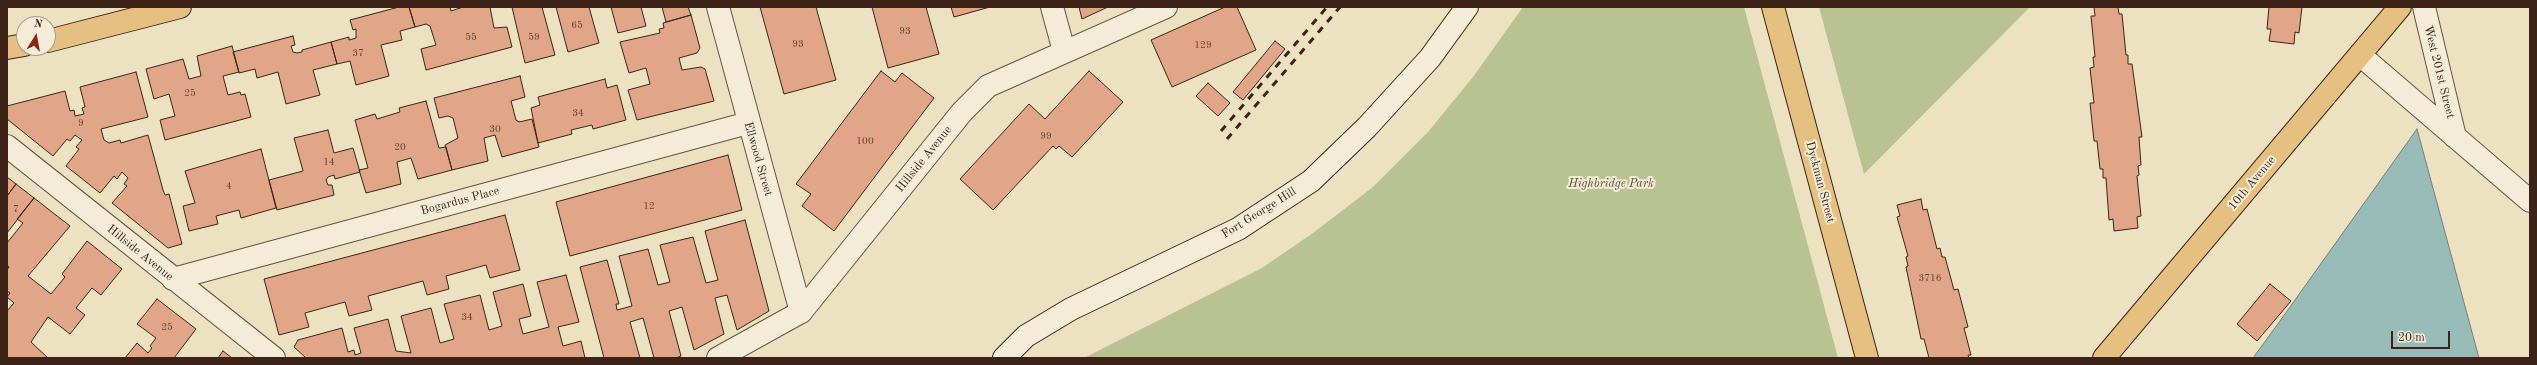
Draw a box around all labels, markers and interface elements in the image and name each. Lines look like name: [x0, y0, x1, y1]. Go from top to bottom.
north arrow: [16, 16, 56, 56]
text: N: [33, 19, 43, 31]
house number: 65: [571, 19, 583, 31]
street label: West 201st Street: [2420, 24, 2458, 120]
house number: 93: [899, 25, 911, 37]
house number: 55: [465, 31, 477, 43]
house number: 59: [528, 31, 540, 43]
house number: 93: [792, 38, 804, 50]
house number: 129: [1194, 39, 1212, 51]
house number: 37: [352, 47, 364, 59]
house number: 25: [184, 87, 196, 99]
house number: 34: [572, 107, 584, 119]
house number: 9: [78, 117, 84, 129]
street label: Ellwood Street: [740, 120, 776, 198]
house number: 30: [489, 123, 501, 135]
street label: Hillside Avenue: [893, 123, 955, 195]
house number: 99: [1040, 130, 1052, 142]
house number: 100: [856, 135, 874, 147]
street label: Dyckman Street: [1802, 140, 1838, 224]
house number: 20: [394, 141, 406, 153]
street label: 10th Avenue: [2225, 153, 2279, 213]
house number: 14: [323, 156, 335, 168]
park label: Highbridge Park: [1568, 177, 1654, 191]
house number: 4: [226, 180, 232, 192]
street label: Bogardus Place: [419, 184, 501, 218]
street label: Fort George Hill: [1219, 184, 1299, 242]
house number: 12: [643, 200, 655, 212]
house number: 7: [13, 203, 19, 215]
street label: Hillside Avenue: [104, 222, 176, 284]
house number: 3716: [1918, 272, 1942, 284]
house number: 34: [461, 311, 473, 323]
house number: 25: [161, 321, 173, 333]
scale bar: [2393, 323, 2452, 349]
text: 20 m: [2398, 332, 2425, 344]

